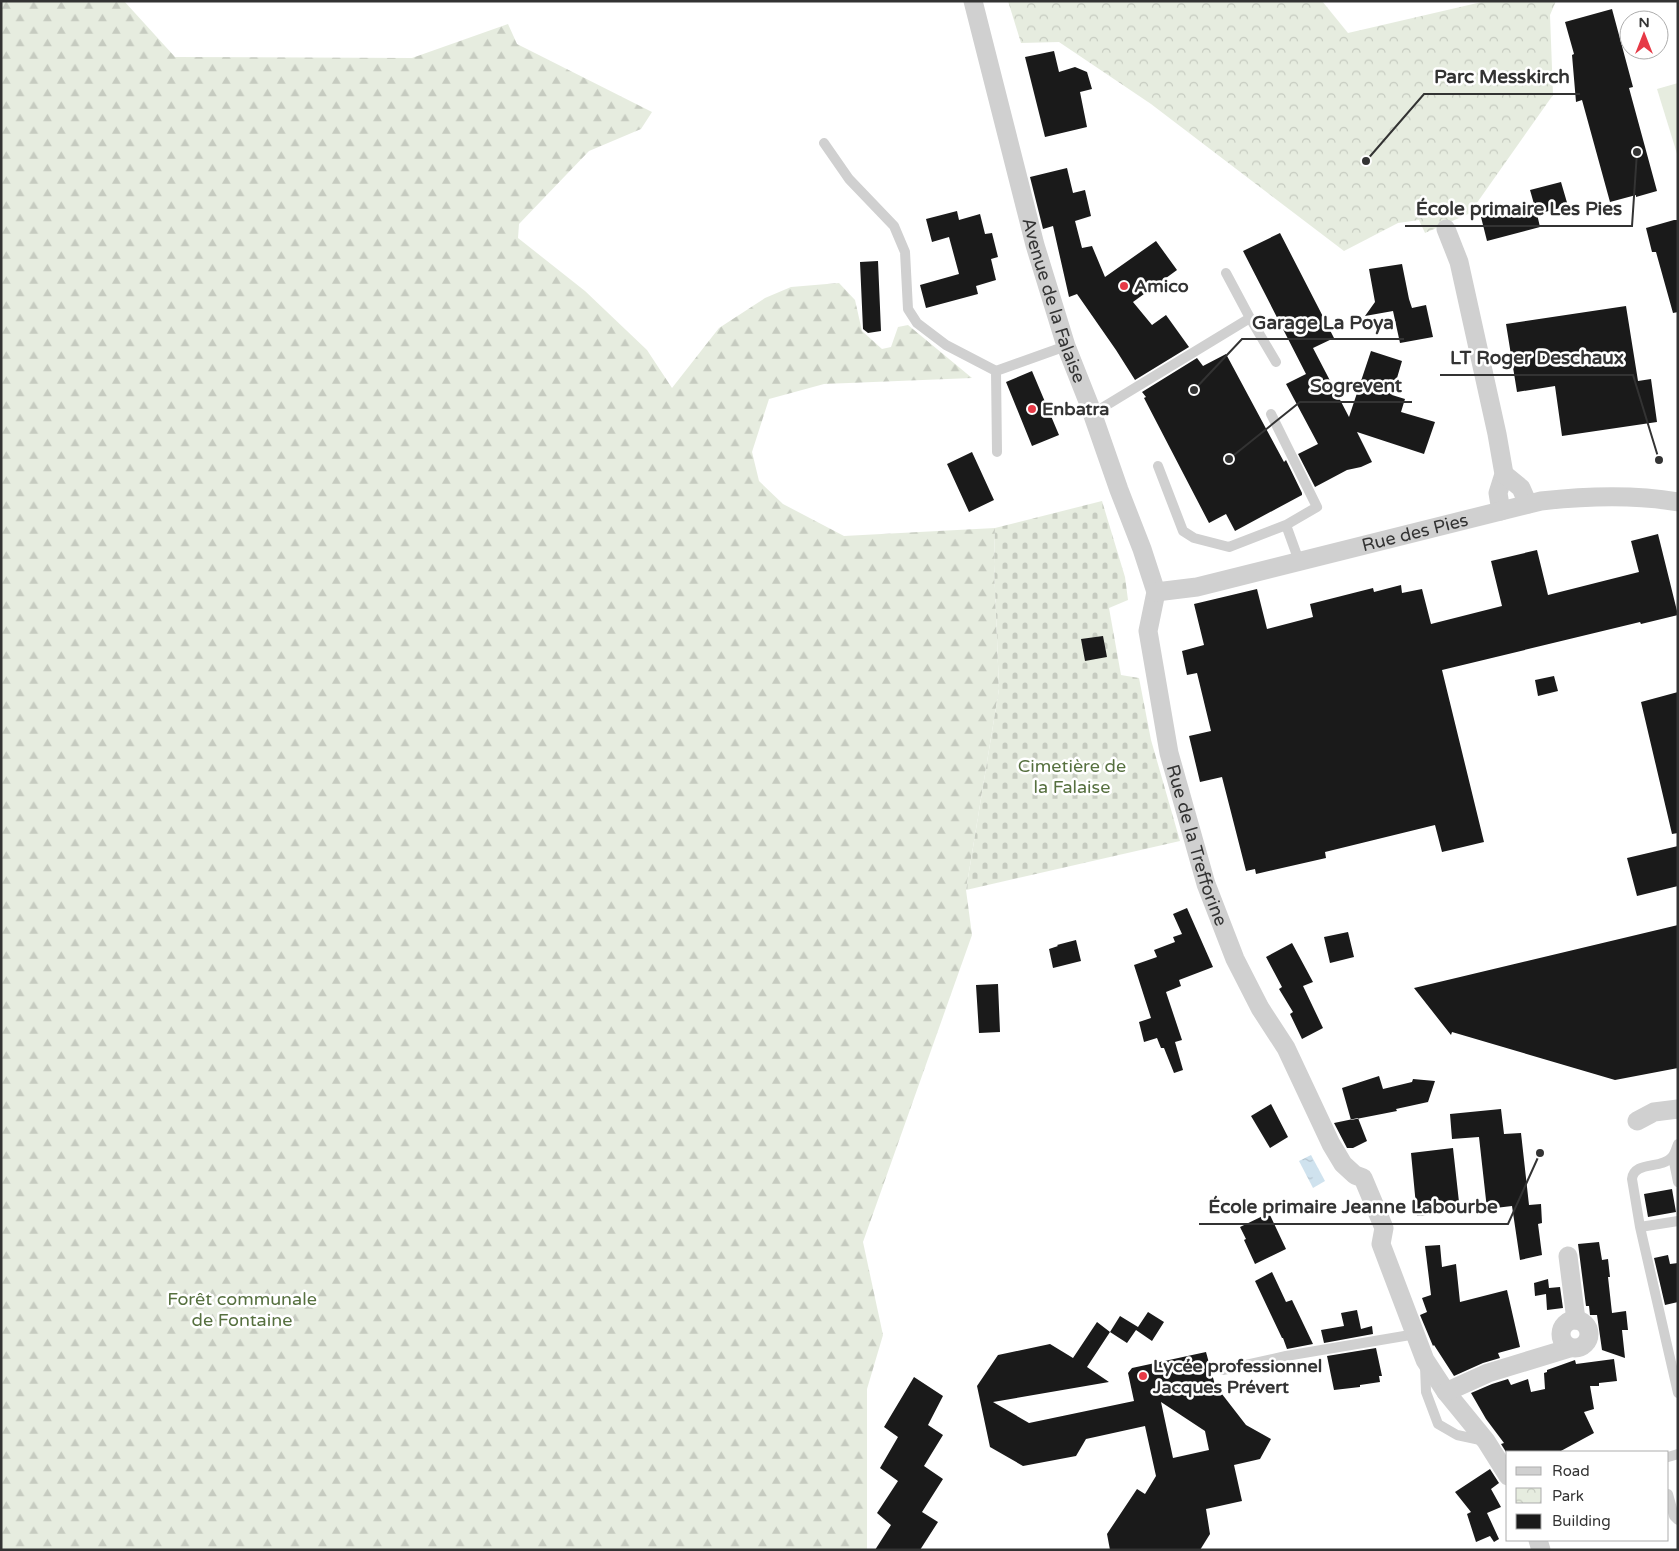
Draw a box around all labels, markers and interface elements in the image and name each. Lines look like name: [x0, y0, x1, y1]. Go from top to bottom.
north arrow: [1619, 10, 1669, 60]
text: N: [1638, 14, 1650, 31]
callout: Parc Messkirch: [1424, 60, 1580, 94]
text: Parc Messkirch: [1434, 66, 1570, 88]
callout: École primaire Les Pies: [1405, 192, 1632, 226]
text: École primaire Les Pies: [1416, 197, 1622, 221]
street label: Avenue de la Falaise: [1017, 215, 1091, 386]
place label: Amico: [1134, 275, 1189, 297]
marker: Amico: [1118, 280, 1130, 292]
callout: Garage La Poya: [1242, 305, 1404, 339]
text: Garage La Poya: [1252, 312, 1394, 335]
callout: LT Roger Deschaux: [1440, 341, 1633, 375]
text: LT Roger Deschaux: [1450, 347, 1624, 370]
callout: Sogrevent: [1300, 368, 1412, 402]
text: Sogrevent: [1310, 375, 1403, 398]
place label: Enbatra: [1042, 398, 1109, 420]
marker: Enbatra: [1026, 403, 1038, 415]
street label: Rue des Pies: [1360, 509, 1470, 556]
park label: Cimetière de la Falaise: [1018, 755, 1126, 798]
street label: Rue de la Trefforine: [1162, 762, 1232, 929]
callout: École primaire Jeanne Labourbe: [1199, 1190, 1508, 1224]
text: École primaire Jeanne Labourbe: [1208, 1195, 1498, 1219]
park label: Forêt communale de Fontaine: [167, 1288, 317, 1331]
place label: Lycée professionnel Jacques Prévert: [1152, 1355, 1322, 1398]
marker: Lycée professionnel Jacques Prévert: [1137, 1370, 1149, 1382]
legend: [1506, 1451, 1669, 1541]
text: Road: [1552, 1462, 1590, 1480]
text: Park: [1552, 1487, 1584, 1505]
text: Building: [1552, 1512, 1611, 1530]

